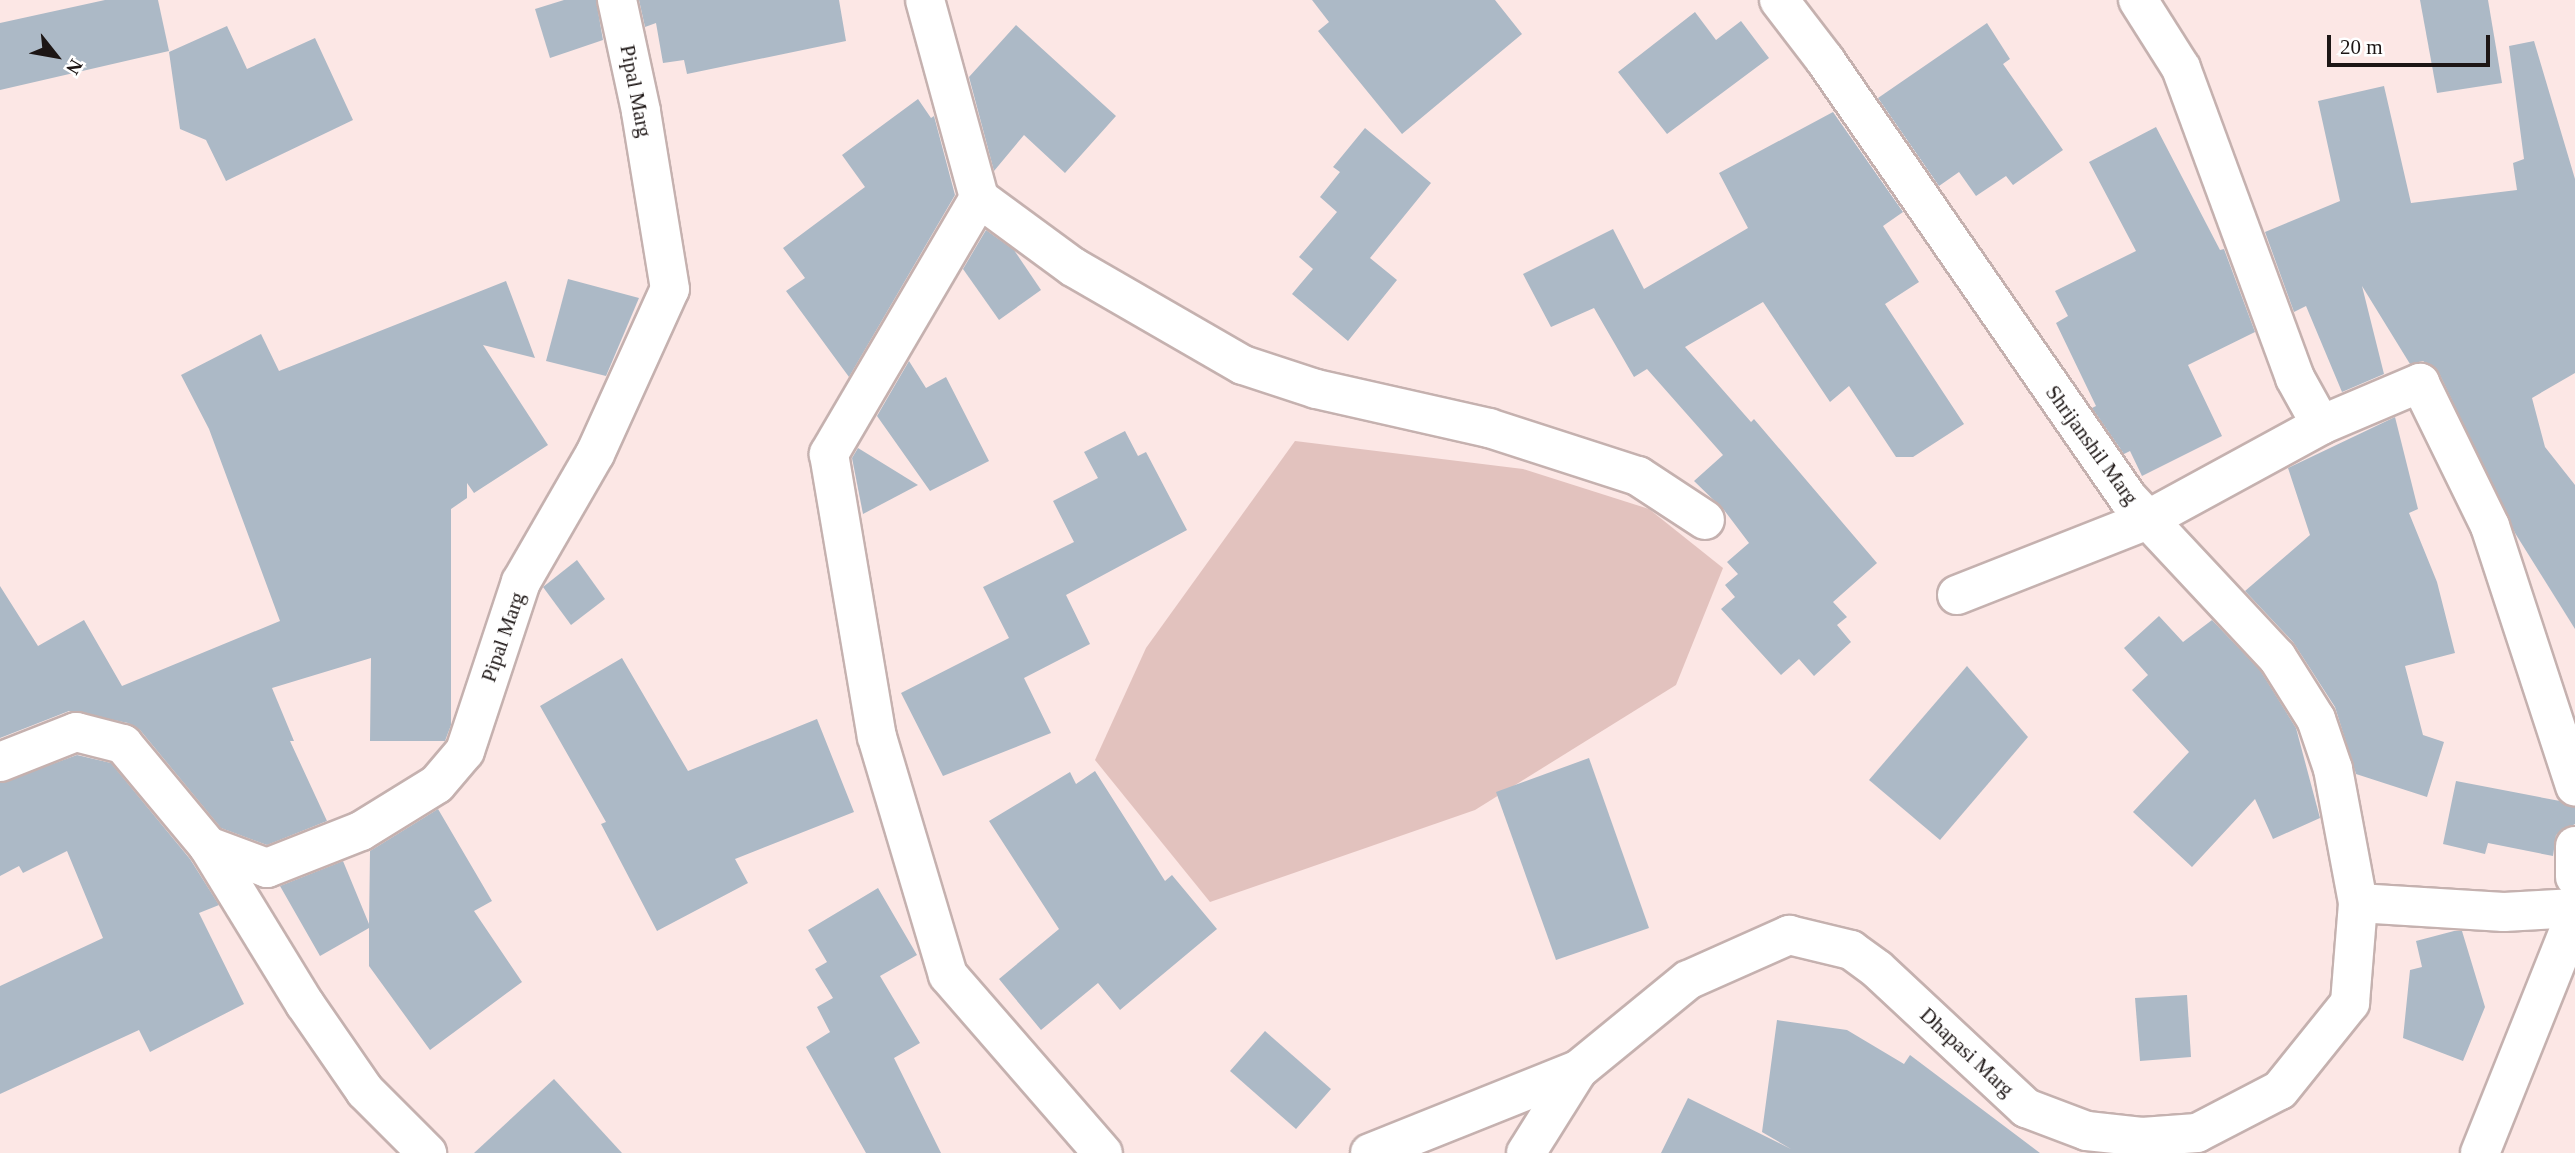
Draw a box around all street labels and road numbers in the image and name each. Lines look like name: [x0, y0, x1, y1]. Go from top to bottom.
street label: Pipal Marg: [614, 37, 658, 145]
street label: Shrijanshil Marg: [2035, 373, 2149, 517]
street label: Pipal Marg: [474, 583, 532, 691]
street label: Dhapasi Marg: [1908, 996, 2026, 1108]

